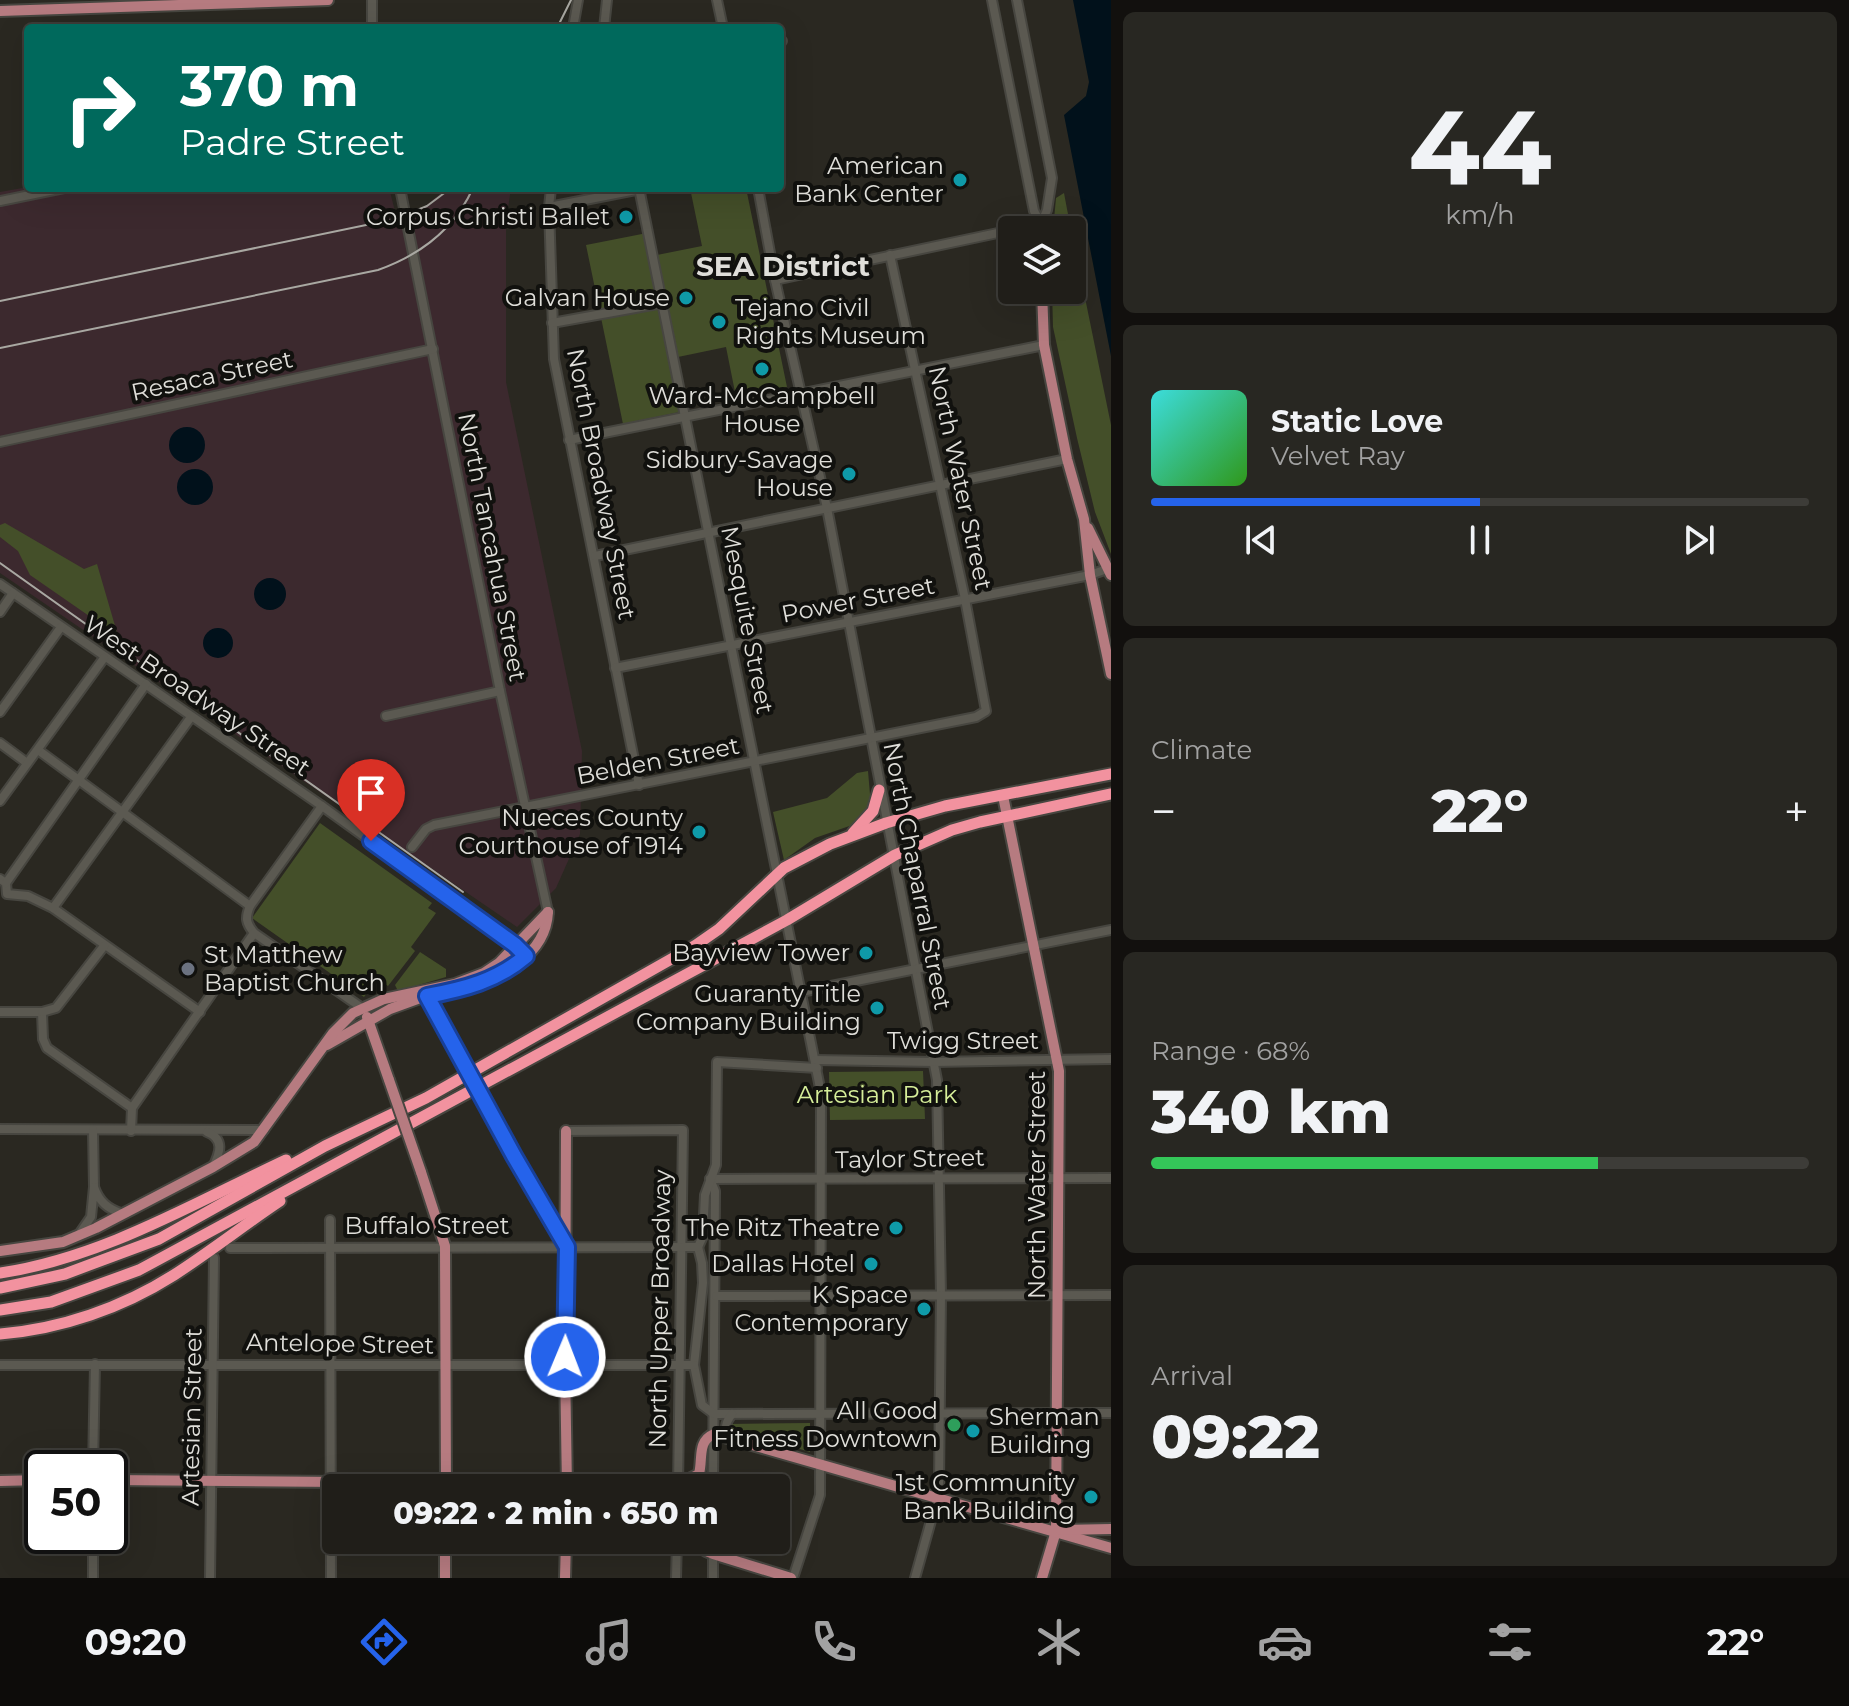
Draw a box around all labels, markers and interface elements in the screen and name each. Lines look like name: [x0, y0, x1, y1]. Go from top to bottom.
text: 370 m: [180, 52, 359, 120]
icon: right: [48, 56, 152, 160]
text: 44: [1408, 83, 1552, 210]
text: Padre Street: [180, 120, 405, 164]
place label: American Bank Center: [794, 151, 944, 208]
marker: American Bank Center: [951, 171, 969, 189]
text: km/h: [1445, 199, 1515, 231]
place label: Corpus Christi Ballet: [366, 202, 610, 231]
marker: Corpus Christi Ballet: [617, 208, 635, 226]
map controls: [998, 216, 1086, 304]
button: layers: [998, 216, 1086, 304]
district label: SEA District: [696, 249, 870, 283]
place label: Galvan House: [505, 283, 670, 312]
marker: Galvan House: [677, 289, 695, 307]
place label: Tejano Civil Rights Museum: [735, 293, 926, 350]
marker: Tejano Civil Rights Museum: [710, 313, 728, 331]
street label: Resaca Street: [129, 344, 295, 407]
street label: North Broadway Street: [561, 346, 642, 622]
marker: Ward-McCampbell House: [753, 360, 771, 378]
street label: North Water Street: [923, 363, 998, 593]
place label: Ward-McCampbell House: [648, 381, 876, 438]
text: Static Love: [1271, 403, 1443, 440]
street label: North Tancahua Street: [452, 410, 533, 684]
text: Velvet Ray: [1271, 440, 1405, 472]
place label: Sidbury-Savage House: [646, 445, 833, 502]
marker: Sidbury-Savage House: [840, 465, 858, 483]
icon: previous: [1239, 518, 1283, 562]
icon: pause: [1458, 518, 1502, 562]
icon: next: [1677, 518, 1721, 562]
street label: Mesquite Street: [715, 524, 780, 716]
street label: Power Street: [779, 570, 937, 629]
street label: West Broadway Street: [79, 609, 316, 782]
street label: Belden Street: [574, 730, 742, 790]
text: Climate: [1151, 734, 1252, 766]
street label: North Chaparral Street: [877, 740, 958, 1012]
pin: [337, 759, 405, 841]
icon: arrive: [349, 771, 393, 815]
text: 22°: [1432, 774, 1528, 847]
text: −: [1151, 784, 1176, 838]
text: +: [1784, 784, 1809, 838]
place label: Nueces County Courthouse of 1914: [458, 803, 683, 860]
marker: Nueces County Courthouse of 1914: [690, 823, 708, 841]
place label: Bayview Tower: [672, 938, 850, 967]
place label: St Matthew Baptist Church: [204, 940, 385, 997]
marker: Bayview Tower: [857, 944, 875, 962]
marker: St Matthew Baptist Church: [179, 960, 197, 978]
place label: Guaranty Title Company Building: [636, 979, 861, 1036]
marker: Guaranty Title Company Building: [868, 999, 886, 1017]
street label: Twigg Street: [887, 1026, 1039, 1055]
text: Range · 68%: [1151, 1035, 1310, 1067]
street label: North Water Street: [1022, 1070, 1051, 1299]
text: 340 km: [1151, 1075, 1391, 1148]
park label: Artesian Park: [797, 1080, 958, 1109]
street label: Taylor Street: [835, 1143, 985, 1174]
street label: North Upper Broadway: [643, 1169, 676, 1449]
street label: Buffalo Street: [345, 1211, 510, 1240]
place label: The Ritz Theatre: [685, 1213, 880, 1242]
marker: The Ritz Theatre: [887, 1219, 905, 1237]
place label: Dallas Hotel: [711, 1249, 855, 1278]
marker: Dallas Hotel: [862, 1255, 880, 1273]
place label: K Space Contemporary: [734, 1280, 908, 1337]
marker: K Space Contemporary: [915, 1300, 933, 1318]
position arrow: [523, 1315, 607, 1399]
street label: Artesian Street: [175, 1327, 208, 1506]
street label: Antelope Street: [246, 1327, 435, 1360]
text: Arrival: [1151, 1360, 1233, 1392]
place label: All Good Fitness Downtown: [713, 1396, 938, 1453]
text: 09:22: [1151, 1400, 1320, 1473]
place label: Sherman Building: [989, 1402, 1100, 1459]
marker: All Good Fitness Downtown: [945, 1416, 963, 1434]
marker: Sherman Building: [964, 1422, 982, 1440]
speed limit sign: 50: [24, 1450, 128, 1554]
place label: 1st Community Bank Building: [896, 1468, 1075, 1525]
marker: 1st Community Bank Building: [1082, 1488, 1100, 1506]
text: 09:22 · 2 min · 650 m: [393, 1495, 719, 1532]
icon: directions: [356, 1614, 412, 1670]
icon: music: [581, 1614, 637, 1670]
icon: phone: [806, 1614, 862, 1670]
icon: climate: [1031, 1614, 1087, 1670]
icon: car: [1257, 1614, 1313, 1670]
icon: filters: [1482, 1614, 1538, 1670]
text: 09:20: [85, 1620, 187, 1664]
text: 22°: [1707, 1620, 1764, 1664]

